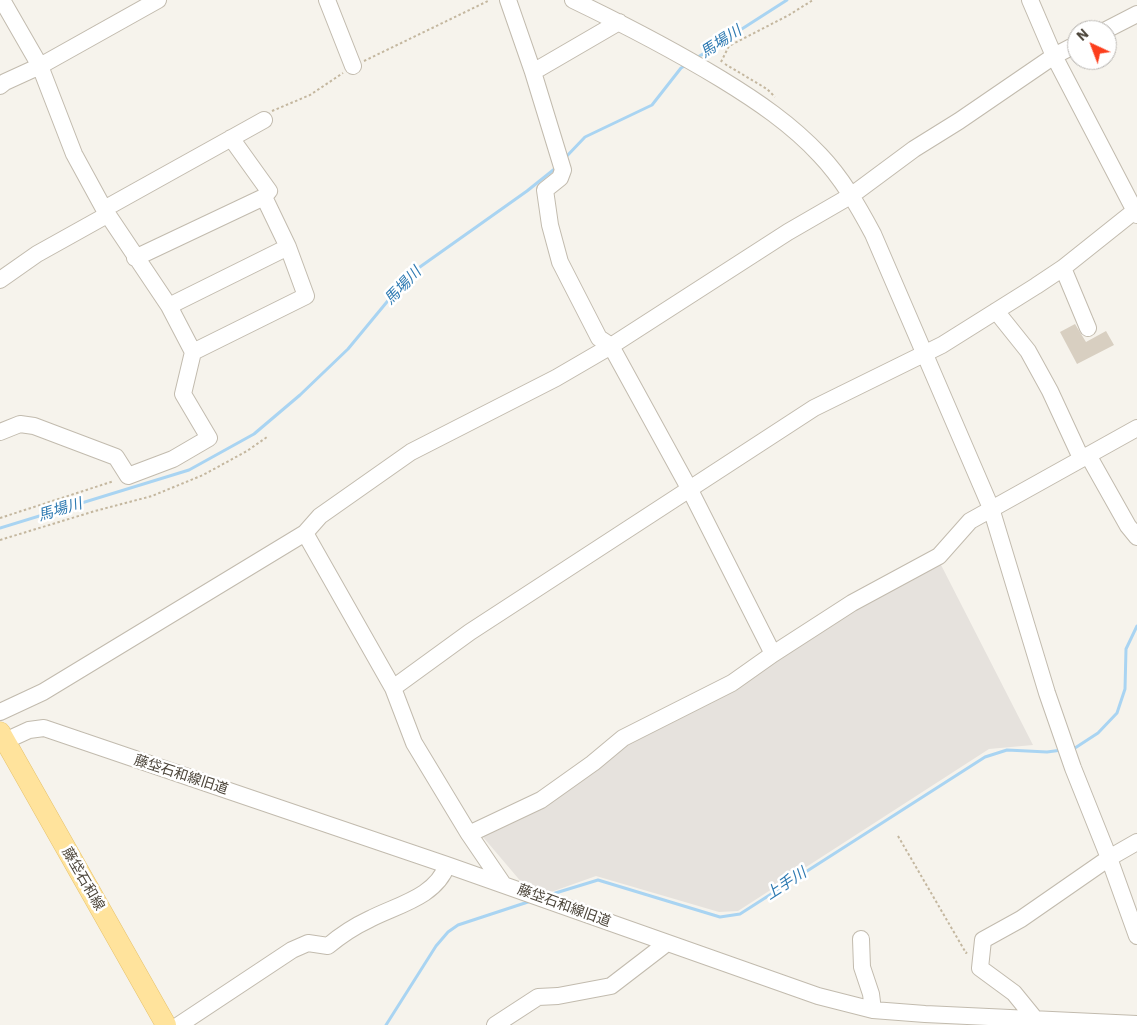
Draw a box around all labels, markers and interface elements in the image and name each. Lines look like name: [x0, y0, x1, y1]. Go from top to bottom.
north arrow: [1067, 20, 1117, 70]
water label: 馬場川: [697, 22, 745, 62]
text: N: [1073, 25, 1092, 45]
water label: 馬場川: [381, 264, 425, 308]
water label: 馬場川: [36, 495, 84, 525]
street label: 藤垈石和線旧道: [132, 752, 230, 798]
street label: 藤垈石和線: [58, 844, 108, 914]
water label: 上手川: [762, 864, 810, 904]
street label: 藤垈石和線旧道: [515, 881, 613, 931]

